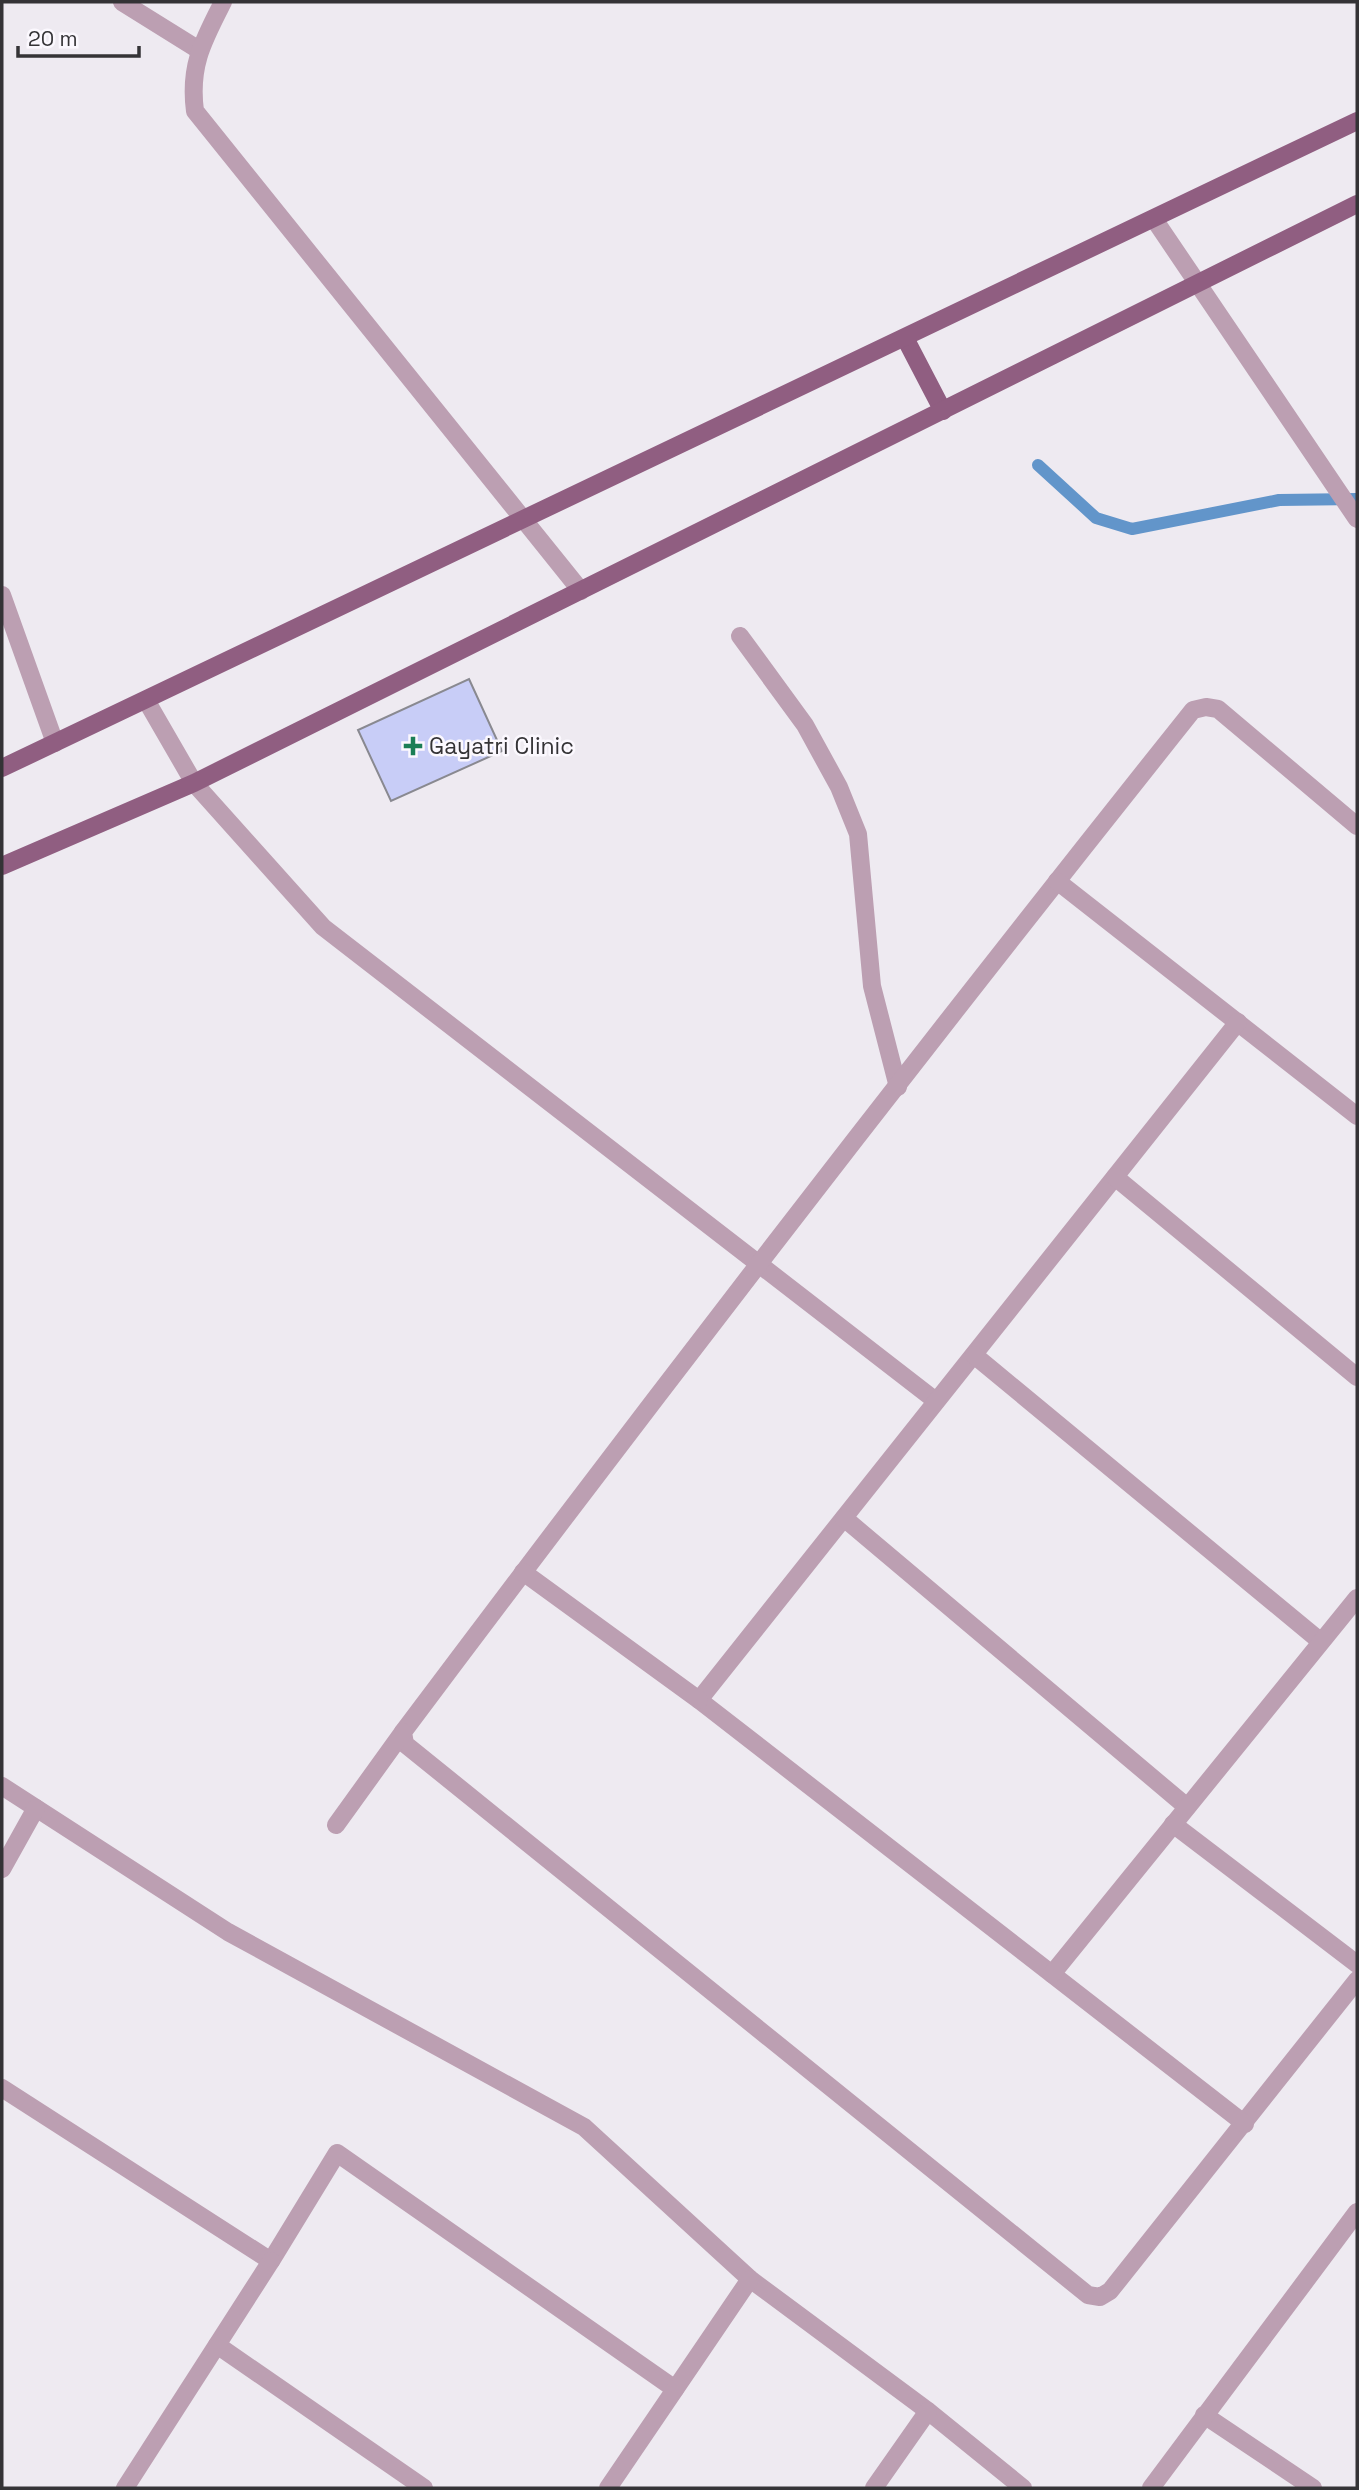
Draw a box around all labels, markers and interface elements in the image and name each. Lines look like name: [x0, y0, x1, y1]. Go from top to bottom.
scale bar: [18, 14, 138, 58]
text: 20 m: [28, 25, 78, 52]
place label: Gayatri Clinic: [429, 731, 574, 761]
marker: Gayatri Clinic: [403, 736, 423, 756]

